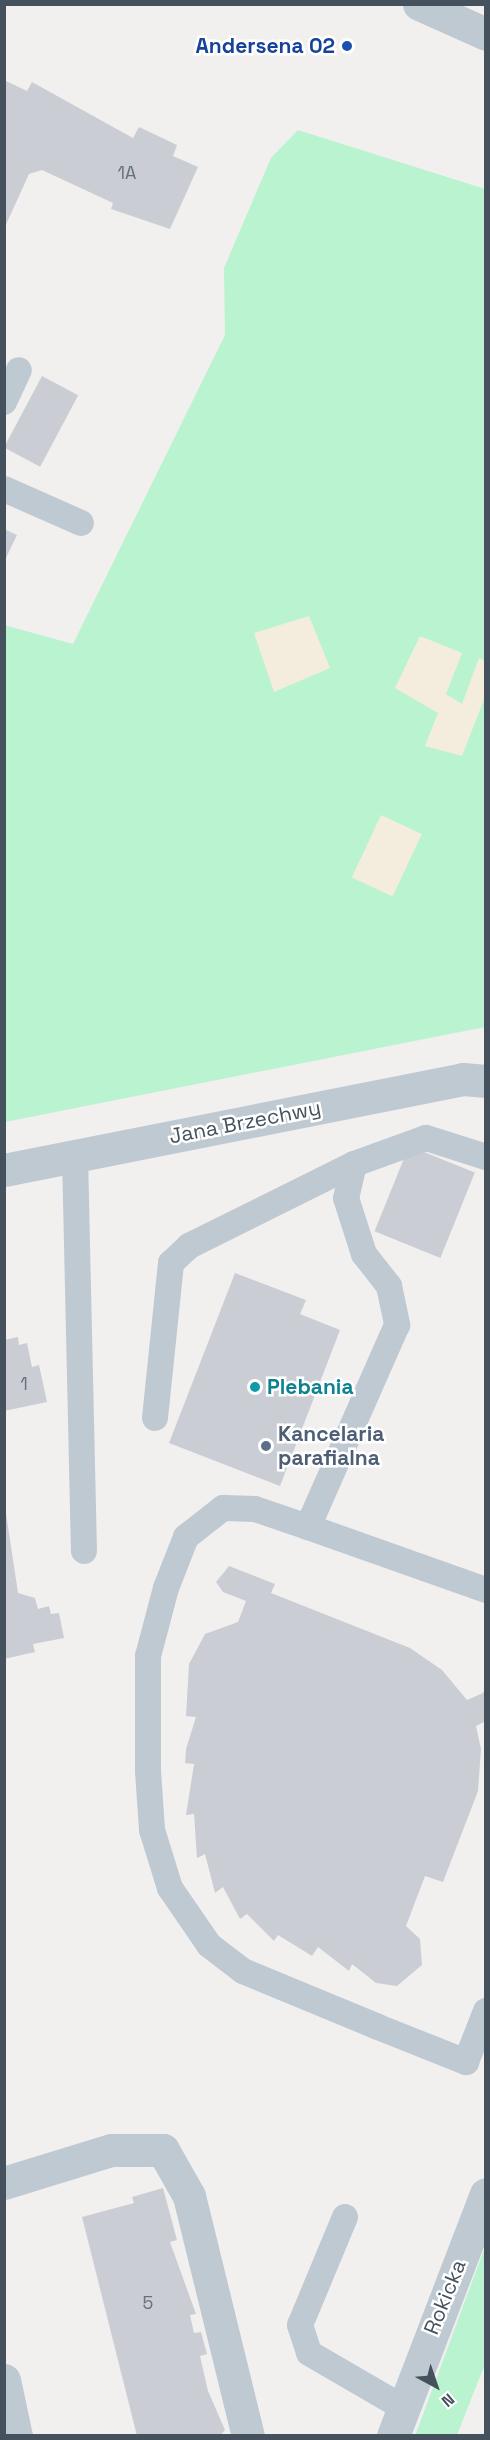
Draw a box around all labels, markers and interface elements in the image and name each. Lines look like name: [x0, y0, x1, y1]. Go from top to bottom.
place label: Andersena 02: [196, 33, 335, 59]
marker: Andersena 02: [340, 39, 354, 53]
house number: 1A: [118, 162, 136, 184]
street label: Jana Brzechwy: [167, 1095, 323, 1149]
house number: 1: [20, 1373, 28, 1395]
place label: Plebania: [267, 1374, 354, 1400]
marker: Plebania: [248, 1380, 262, 1394]
place label: Kancelaria parafialna: [278, 1421, 384, 1471]
marker: Kancelaria parafialna: [259, 1439, 273, 1453]
street label: Rokicka: [419, 2256, 471, 2338]
house number: 5: [143, 2292, 153, 2314]
north arrow: [406, 2356, 466, 2416]
text: N: [437, 2389, 459, 2412]

